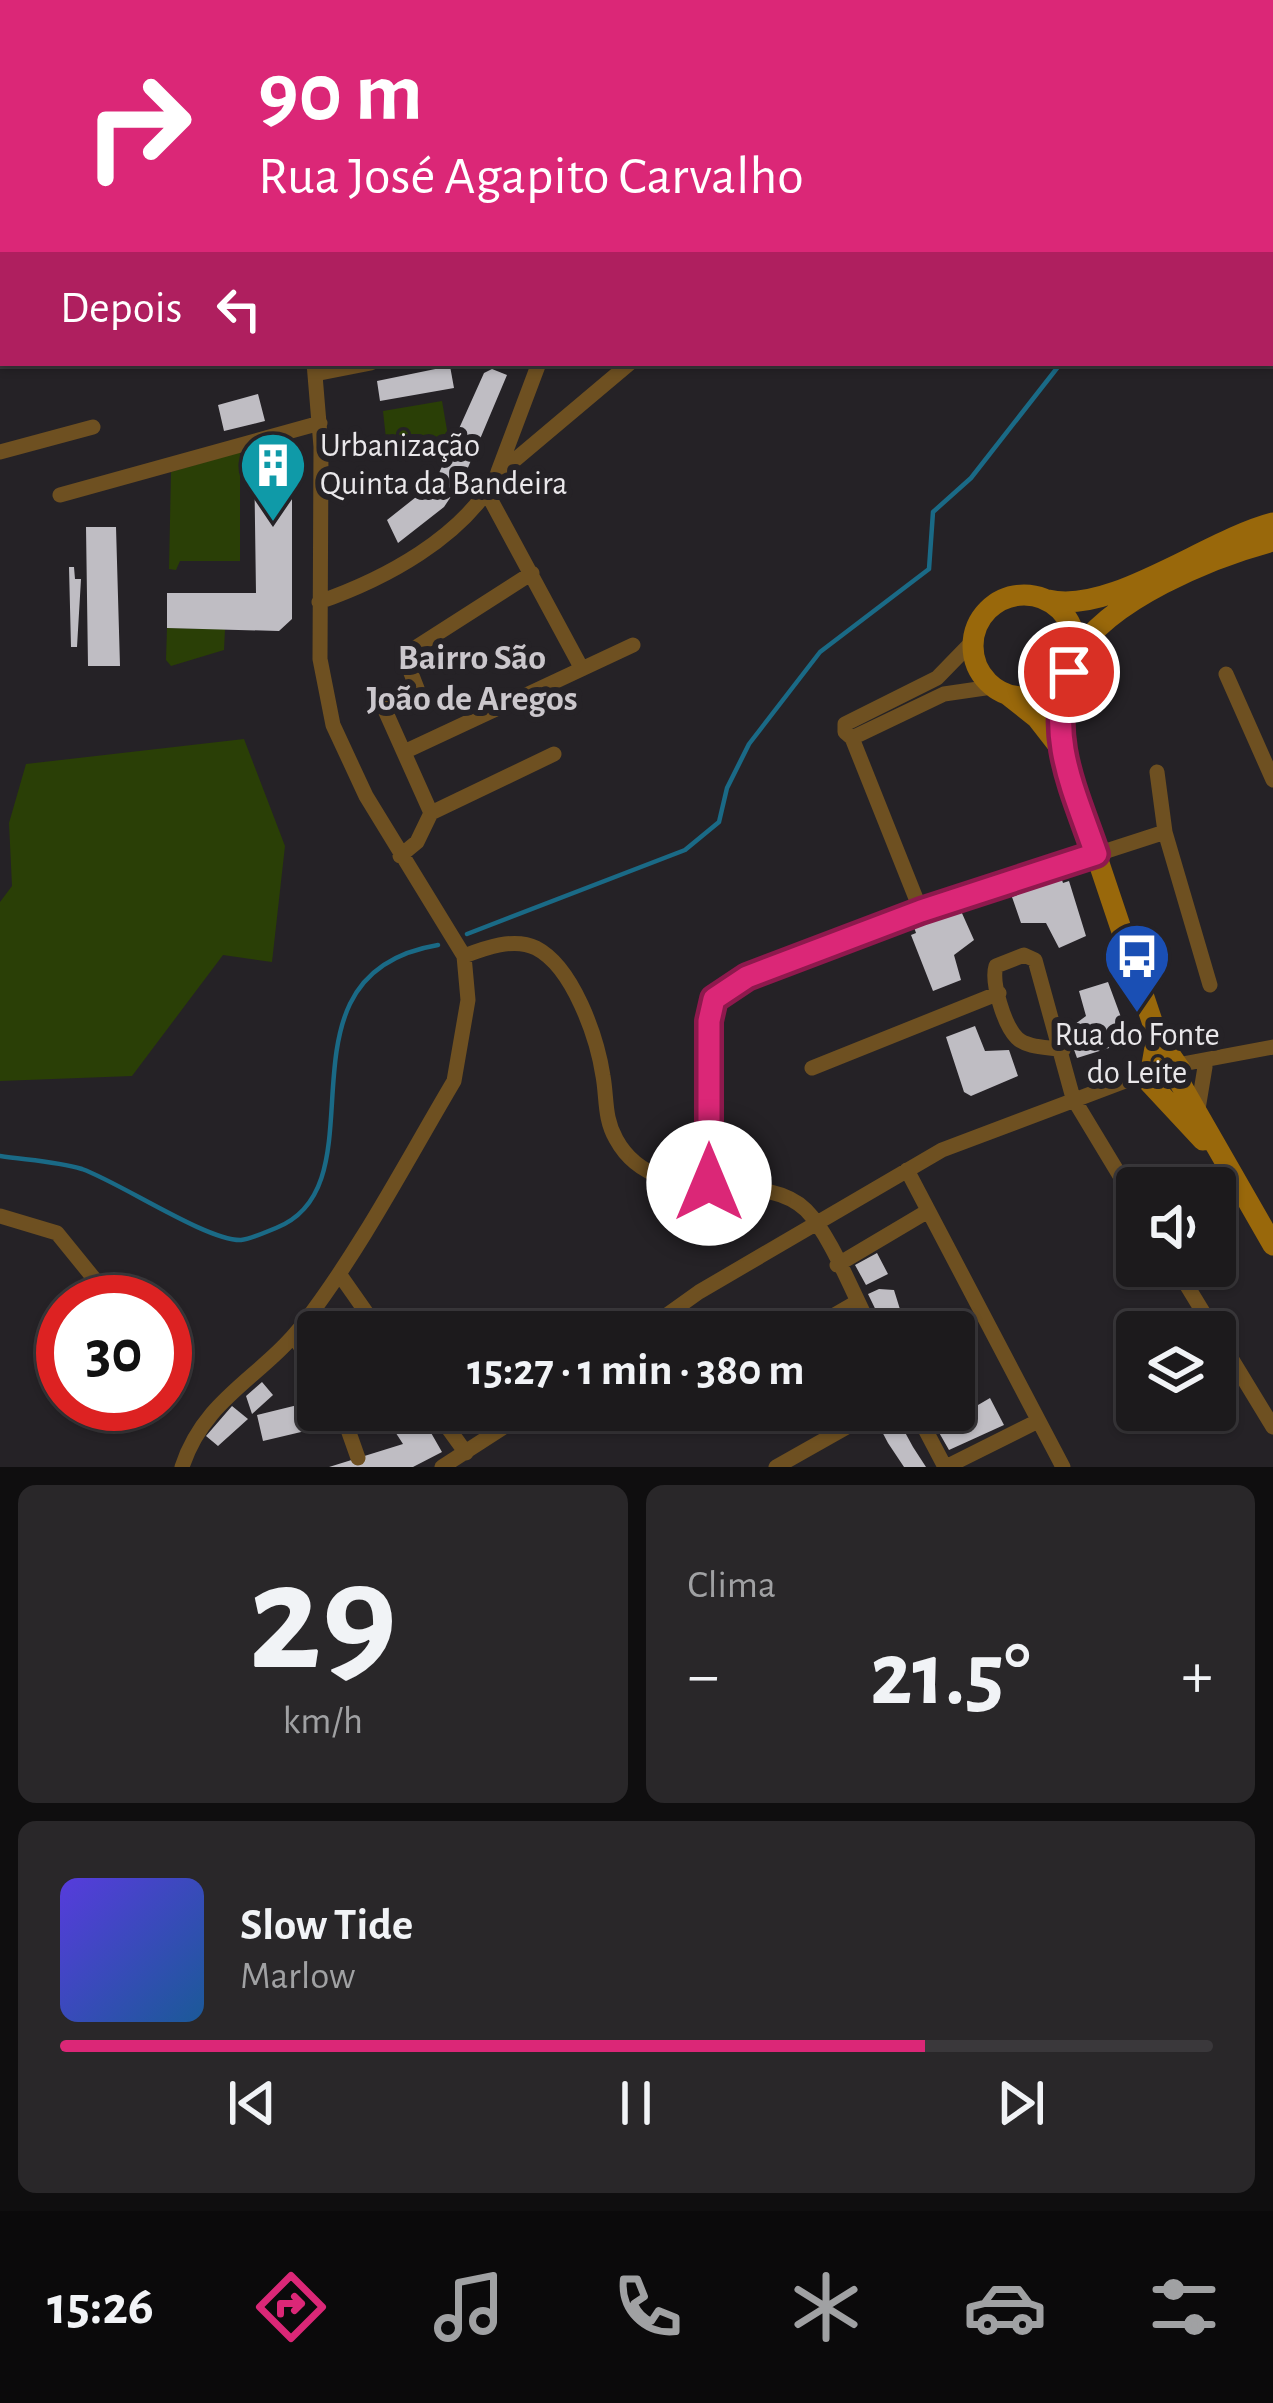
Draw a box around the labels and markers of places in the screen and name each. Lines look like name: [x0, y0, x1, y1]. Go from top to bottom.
building icon: Urbanização Quinta da Bandeira: [238, 430, 308, 524]
place label: Urbanização Quinta da Bandeira: [320, 430, 567, 501]
pin: [1018, 621, 1120, 723]
bus stop icon: Rua do Fonte do Leite: [1102, 921, 1172, 1015]
place label: Rua do Fonte do Leite: [1054, 1019, 1220, 1090]

